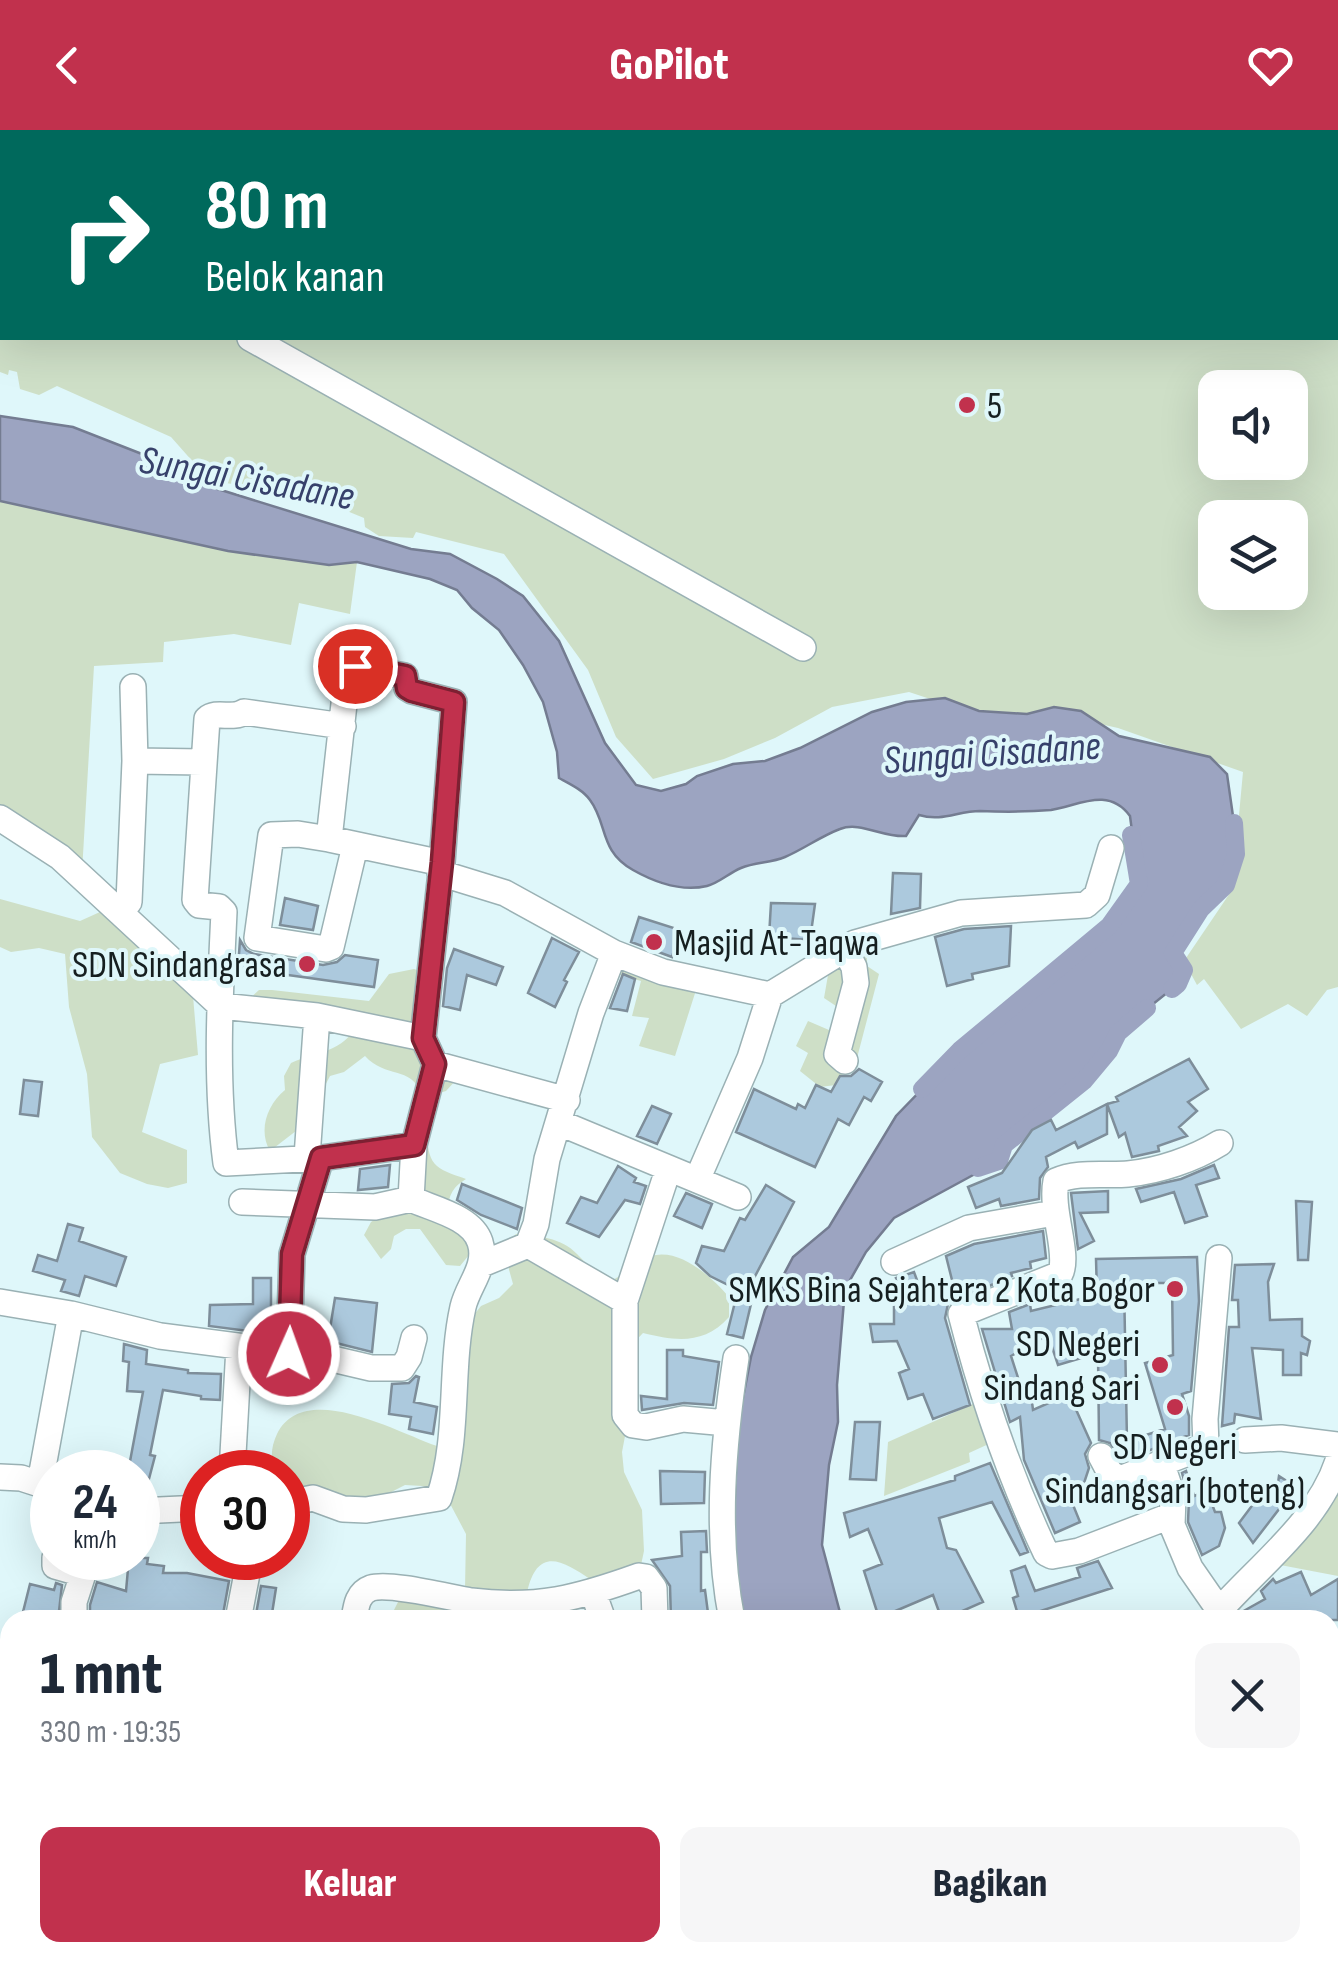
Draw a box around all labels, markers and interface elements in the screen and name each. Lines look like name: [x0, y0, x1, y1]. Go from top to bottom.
icon: back: [40, 38, 95, 93]
text: GoPilot: [609, 38, 729, 93]
icon: heart: [1243, 38, 1298, 93]
text: 80 m: [205, 165, 329, 249]
icon: right: [40, 170, 170, 300]
text: Belok kanan: [205, 250, 385, 305]
map controls: [1198, 370, 1308, 610]
button: sound: [1198, 370, 1308, 480]
place label: 5: [987, 384, 1002, 429]
marker: 5: [956, 394, 978, 416]
water label: Sungai Cisadane: [135, 436, 358, 521]
button: layers: [1198, 500, 1308, 610]
pin: [313, 624, 398, 709]
icon: arrive: [328, 639, 383, 694]
water label: Sungai Cisadane: [882, 722, 1102, 786]
place label: Masjid At-Taqwa: [674, 921, 879, 966]
marker: Masjid At-Taqwa: [643, 931, 665, 953]
place label: SDN Sindangrasa: [72, 943, 287, 988]
marker: SDN Sindangrasa: [296, 953, 318, 975]
place label: SMKS Bina Sejahtera 2 Kota Bogor: [728, 1268, 1155, 1313]
marker: SMKS Bina Sejahtera 2 Kota Bogor: [1164, 1278, 1186, 1300]
position arrow: [237, 1302, 341, 1406]
place label: SD Negeri Sindang Sari: [984, 1322, 1140, 1411]
marker: SD Negeri Sindang Sari: [1149, 1354, 1171, 1376]
marker: SD Negeri Sindangsari (boteng): [1164, 1396, 1186, 1418]
place label: SD Negeri Sindangsari (boteng): [1045, 1425, 1305, 1514]
speed limit sign: 30: [180, 1450, 310, 1580]
text: 24: [73, 1473, 117, 1533]
text: km/h: [73, 1525, 117, 1556]
text: 1 mnt: [40, 1639, 162, 1711]
button: close: [1195, 1643, 1300, 1748]
text: 330 m · 19:35: [40, 1713, 181, 1752]
button: Keluar: [40, 1827, 660, 1942]
button: Bagikan: [680, 1827, 1300, 1942]

